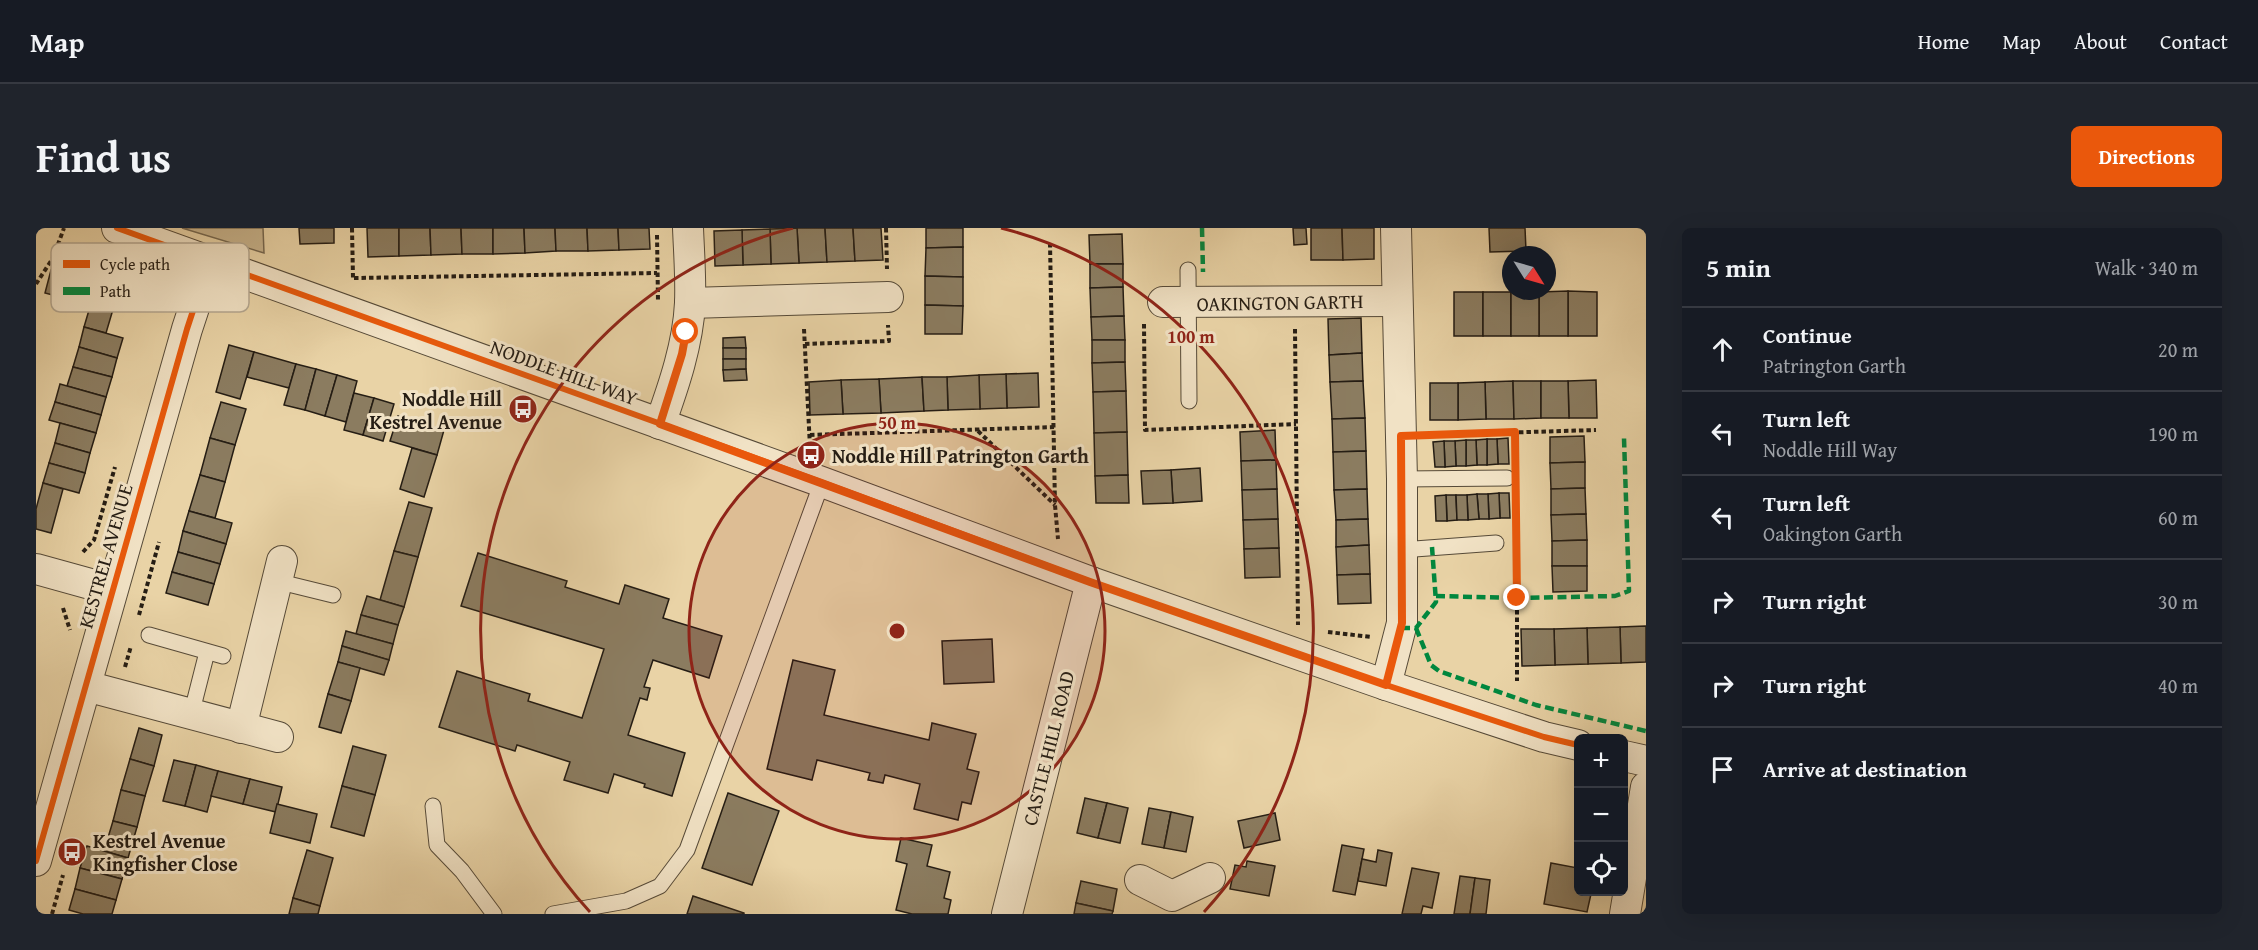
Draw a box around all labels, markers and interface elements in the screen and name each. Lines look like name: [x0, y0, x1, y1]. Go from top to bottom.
text: Map: [30, 21, 84, 62]
text: Home: [1918, 26, 1969, 57]
text: Map: [2002, 26, 2041, 57]
text: About: [2074, 26, 2127, 57]
text: Contact: [2160, 26, 2228, 57]
text: Find us: [36, 126, 171, 187]
button: Directions: [2071, 126, 2222, 187]
legend: [51, 243, 249, 312]
north arrow: [1502, 246, 1556, 300]
text: 5 min: [1706, 248, 1771, 287]
text: Cycle path: [100, 252, 170, 276]
text: Walk · 340 m: [2095, 253, 2198, 282]
text: Path: [100, 279, 131, 303]
street label: OAKINGTON GARTH: [1196, 286, 1364, 318]
route start: [672, 318, 698, 344]
text: Continue: [1763, 319, 1852, 351]
text: 100 m: [1167, 323, 1215, 350]
street label: NODDLE HILL WAY: [486, 332, 642, 412]
icon: ahead: [1706, 333, 1739, 366]
text: 20 m: [2158, 335, 2198, 364]
text: Patrington Garth: [1763, 351, 1906, 380]
place label: Noddle Hill Kestrel Avenue: [370, 384, 502, 436]
bus stop icon: Noddle Hill Kestrel Avenue: [507, 393, 539, 425]
text: Turn left: [1763, 403, 1850, 435]
text: 50 m: [878, 409, 917, 436]
icon: left: [1706, 417, 1739, 450]
text: 190 m: [2148, 419, 2198, 448]
text: Noddle Hill Way: [1763, 435, 1897, 464]
bus stop icon: Noddle Hill Patrington Garth: [795, 439, 827, 471]
place label: Noddle Hill Patrington Garth: [832, 441, 1089, 470]
street label: KESTREL AVENUE: [71, 480, 139, 632]
text: Turn left: [1763, 487, 1850, 519]
icon: left: [1706, 501, 1739, 534]
text: 60 m: [2158, 503, 2198, 532]
text: Oakington Garth: [1763, 519, 1902, 548]
route end: [1503, 584, 1529, 610]
icon: right: [1706, 585, 1739, 618]
text: Turn right: [1763, 585, 1866, 617]
text: 30 m: [2158, 587, 2198, 616]
centre of rings: [887, 621, 907, 641]
street label: CASTLE HILL ROAD: [1015, 668, 1081, 828]
icon: right: [1706, 669, 1739, 702]
text: Turn right: [1763, 669, 1866, 701]
text: 40 m: [2158, 671, 2198, 700]
map controls: [1574, 734, 1628, 896]
button: +: [1574, 734, 1628, 788]
icon: arrive: [1706, 753, 1739, 786]
text: Arrive at destination: [1763, 753, 1967, 785]
button: −: [1574, 788, 1628, 842]
place label: Kestrel Avenue Kingfisher Close: [93, 826, 238, 878]
bus stop icon: Kestrel Avenue Kingfisher Close: [56, 836, 88, 868]
button: locate: [1574, 842, 1628, 896]

